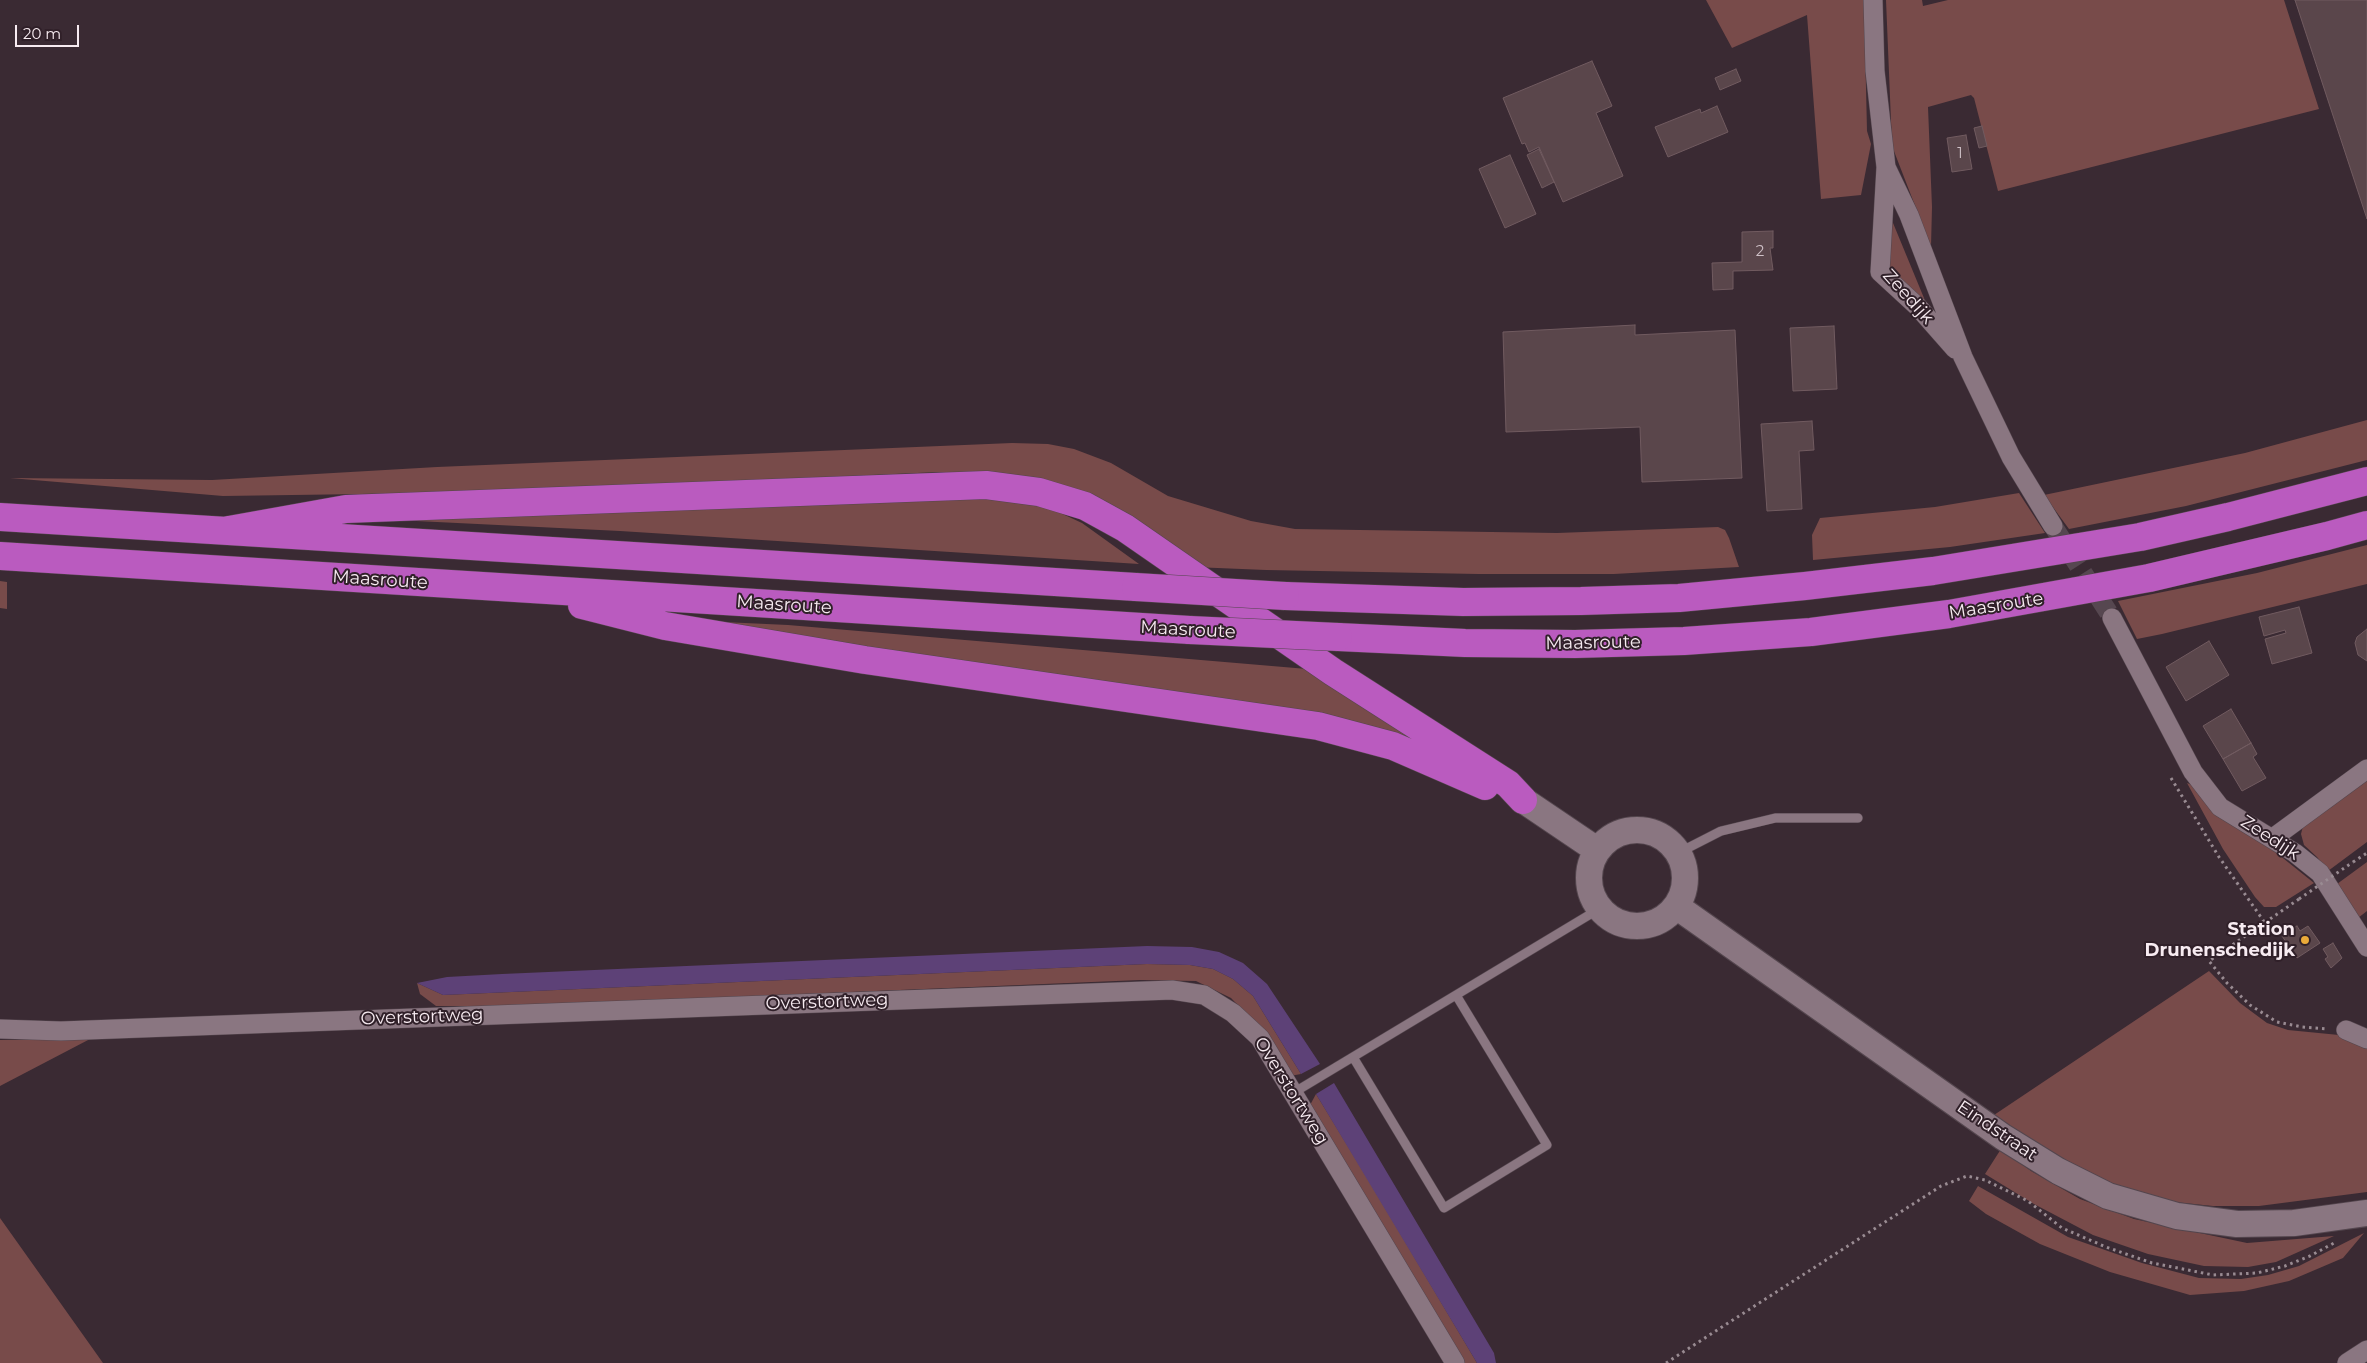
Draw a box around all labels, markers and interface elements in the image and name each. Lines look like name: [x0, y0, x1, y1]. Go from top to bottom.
scale bar: [18, 15, 81, 47]
text: 20 m: [23, 24, 61, 43]
house number: 1: [1957, 145, 1963, 163]
house number: 2: [1756, 243, 1764, 261]
street label: Zeedijk: [1878, 265, 1938, 329]
street label: Maasroute: [332, 566, 428, 594]
street label: Maasroute: [1947, 588, 2045, 624]
street label: Maasroute: [736, 591, 832, 619]
street label: Maasroute: [1140, 617, 1236, 643]
street label: Maasroute: [1545, 631, 1641, 655]
street label: Zeedijk: [2236, 811, 2304, 865]
place label: Station Drunenschedijk: [2145, 919, 2295, 962]
marker: Station Drunenschedijk: [2299, 934, 2311, 946]
street label: Overstortweg: [765, 989, 889, 1015]
street label: Overstortweg: [360, 1004, 484, 1030]
street label: Overstortweg: [1249, 1033, 1333, 1149]
street label: Eindstraat: [1953, 1096, 2041, 1166]

